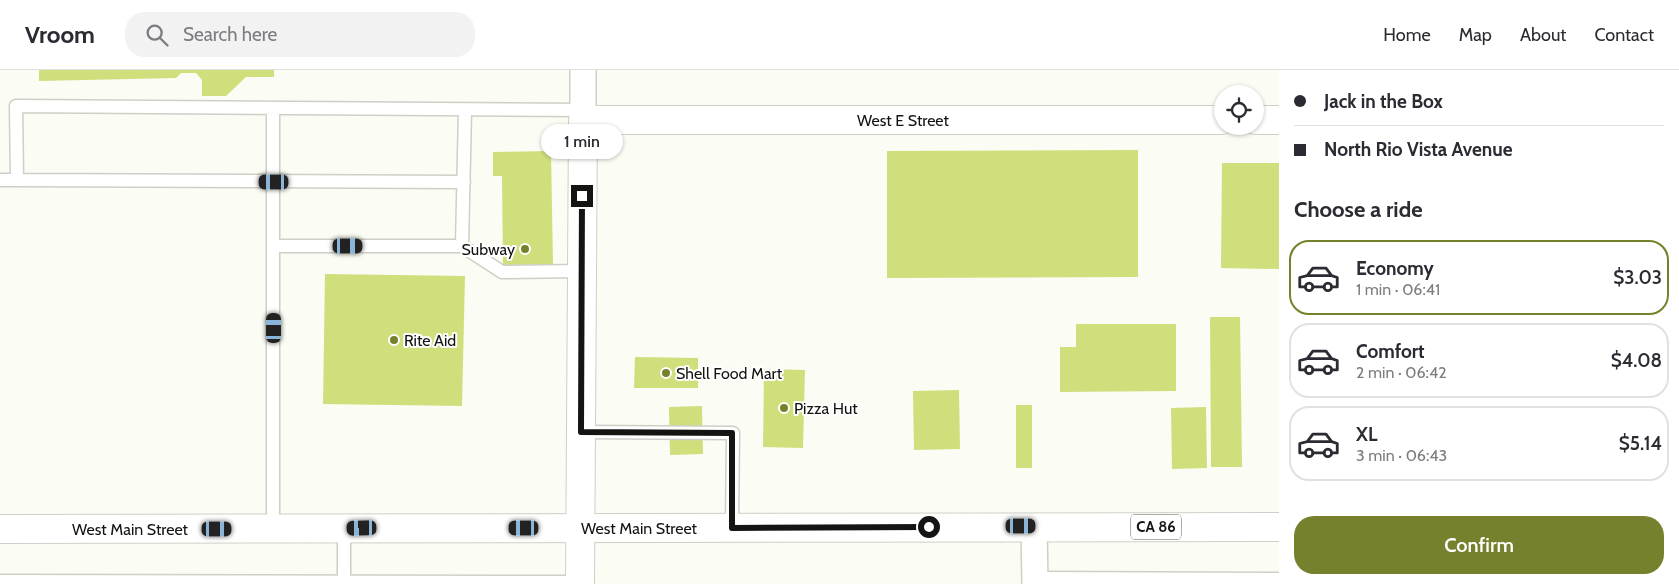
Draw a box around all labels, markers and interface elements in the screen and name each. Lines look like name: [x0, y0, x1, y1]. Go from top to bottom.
search box: [125, 12, 475, 57]
text: Vroom: [25, 20, 95, 49]
icon: search: [143, 21, 171, 49]
text: Search here: [183, 23, 277, 46]
text: Home: [1383, 24, 1431, 46]
text: Map: [1459, 24, 1492, 46]
text: About: [1520, 24, 1566, 46]
text: Contact: [1594, 24, 1654, 46]
map controls: [1214, 85, 1264, 135]
button: locate: [1214, 85, 1264, 135]
text: Jack in the Box: [1324, 90, 1443, 113]
street label: West E Street: [857, 111, 950, 130]
callout: 1 min: [541, 124, 623, 158]
text: 1 min: [564, 132, 600, 151]
text: North Rio Vista Avenue: [1324, 138, 1512, 161]
car: [259, 175, 289, 190]
route end: [571, 185, 593, 207]
text: Choose a ride: [1294, 196, 1423, 223]
car: [333, 239, 363, 254]
place label: Subway: [462, 240, 515, 259]
marker: Subway: [519, 243, 531, 255]
icon: car: [1296, 255, 1341, 300]
text: Economy: [1356, 257, 1434, 280]
text: $3.03: [1613, 266, 1662, 289]
text: 1 min · 06:41: [1356, 280, 1440, 299]
car: [266, 313, 281, 343]
place label: Rite Aid: [404, 331, 456, 350]
marker: Rite Aid: [388, 334, 400, 346]
icon: car: [1296, 338, 1341, 383]
text: Comfort: [1356, 340, 1425, 363]
text: $4.08: [1611, 349, 1662, 372]
text: 2 min · 06:42: [1356, 363, 1447, 382]
place label: Shell Food Mart: [676, 364, 783, 383]
marker: Shell Food Mart: [660, 367, 672, 379]
place label: Pizza Hut: [794, 399, 858, 418]
marker: Pizza Hut: [778, 402, 790, 414]
icon: car: [1296, 421, 1341, 466]
text: XL: [1356, 423, 1377, 446]
text: $5.14: [1619, 432, 1662, 455]
text: 3 min · 06:43: [1356, 446, 1447, 465]
road number: CA 86: [1131, 514, 1181, 540]
route start: [918, 516, 940, 538]
button: Confirm: [1294, 516, 1664, 574]
street label: West Main Street: [581, 519, 698, 538]
car: [1006, 519, 1036, 534]
street label: West Main Street: [72, 520, 189, 539]
car: [346, 520, 377, 536]
car: [509, 521, 539, 536]
car: [202, 522, 232, 537]

